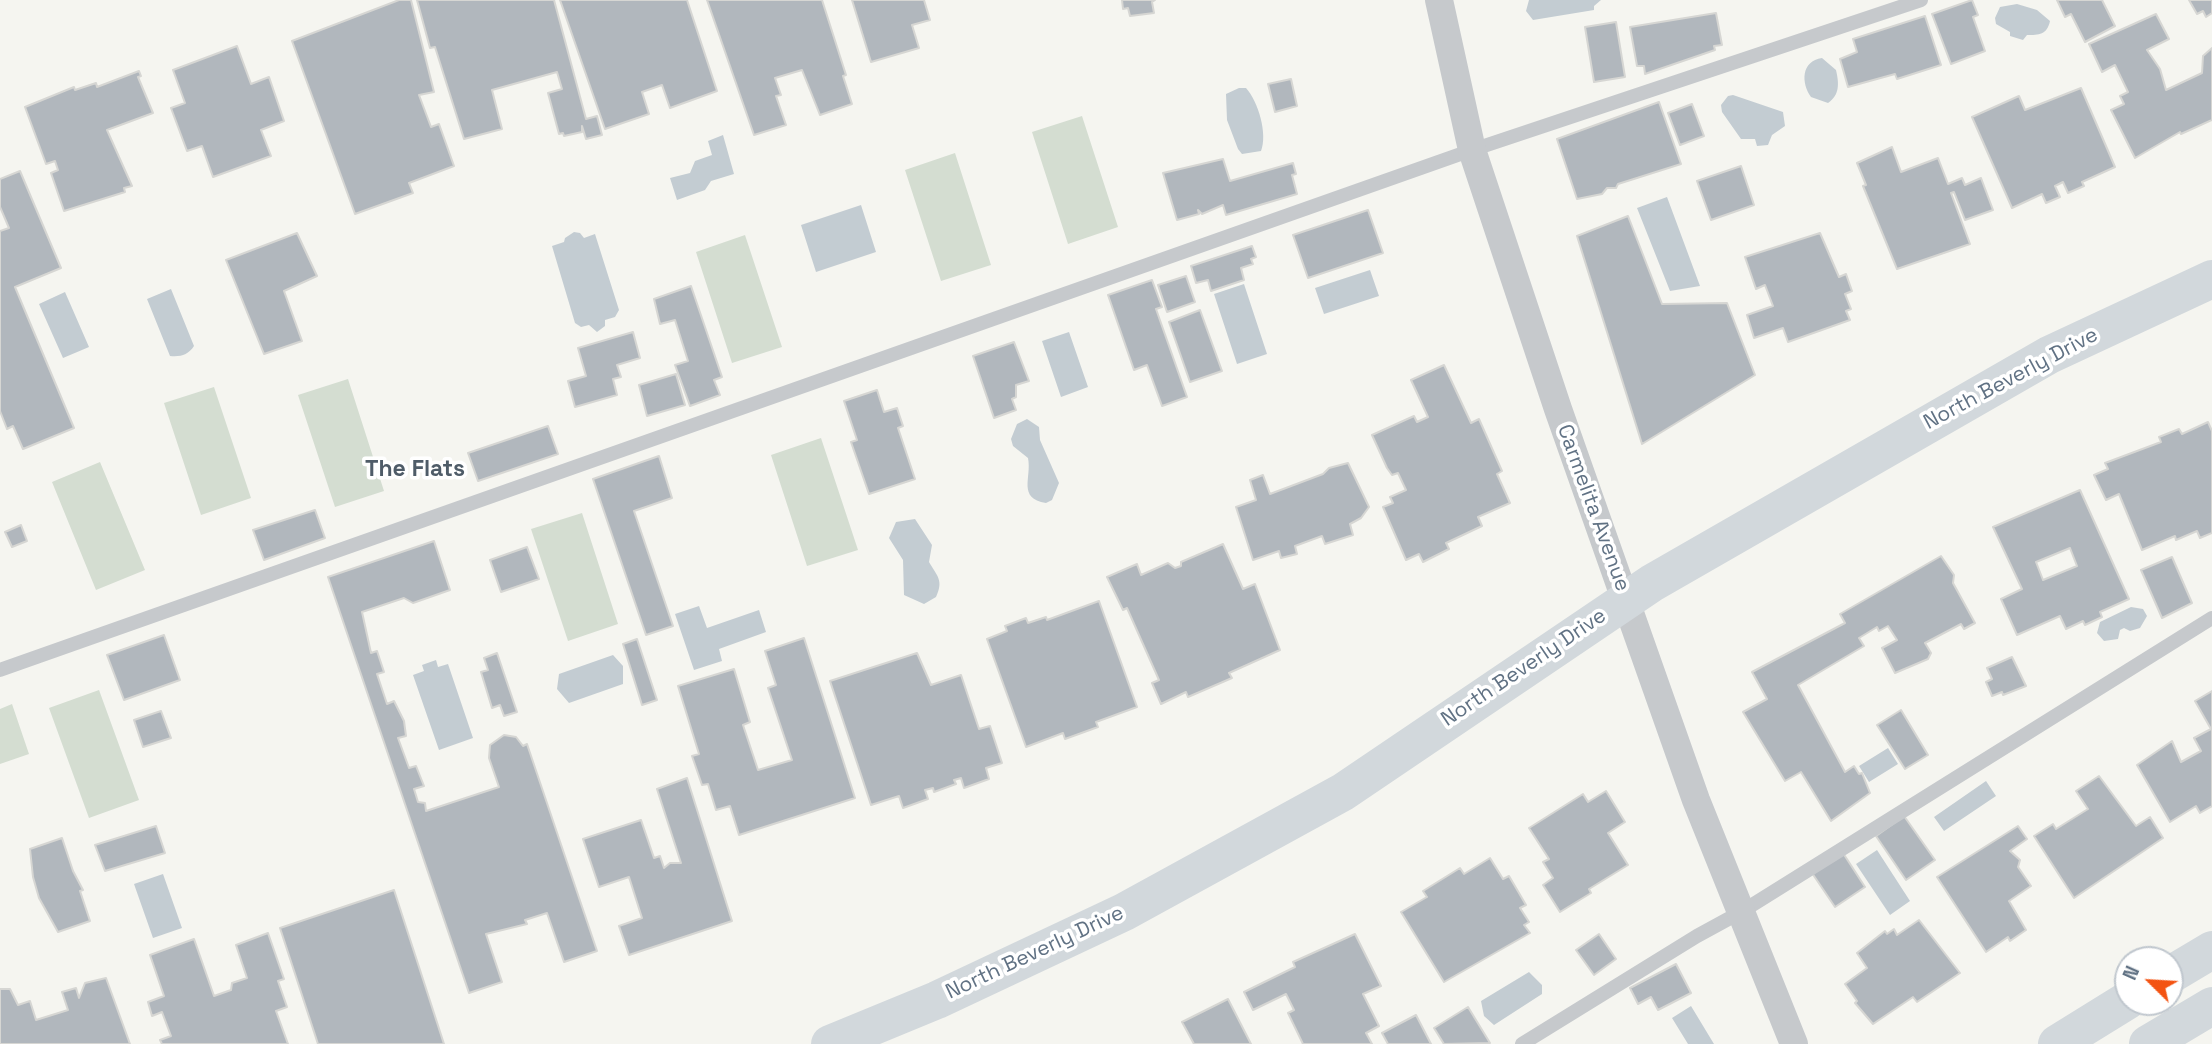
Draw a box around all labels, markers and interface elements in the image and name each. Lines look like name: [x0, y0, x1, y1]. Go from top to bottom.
street label: North Beverly Drive: [1920, 322, 2102, 436]
street label: Carmelita Avenue: [1551, 421, 1635, 595]
district label: The Flats: [365, 456, 465, 484]
street label: North Beverly Drive: [1437, 603, 1611, 733]
street label: North Beverly Drive: [942, 901, 1128, 1005]
north arrow: [2114, 946, 2184, 1016]
text: N: [2117, 962, 2145, 984]

